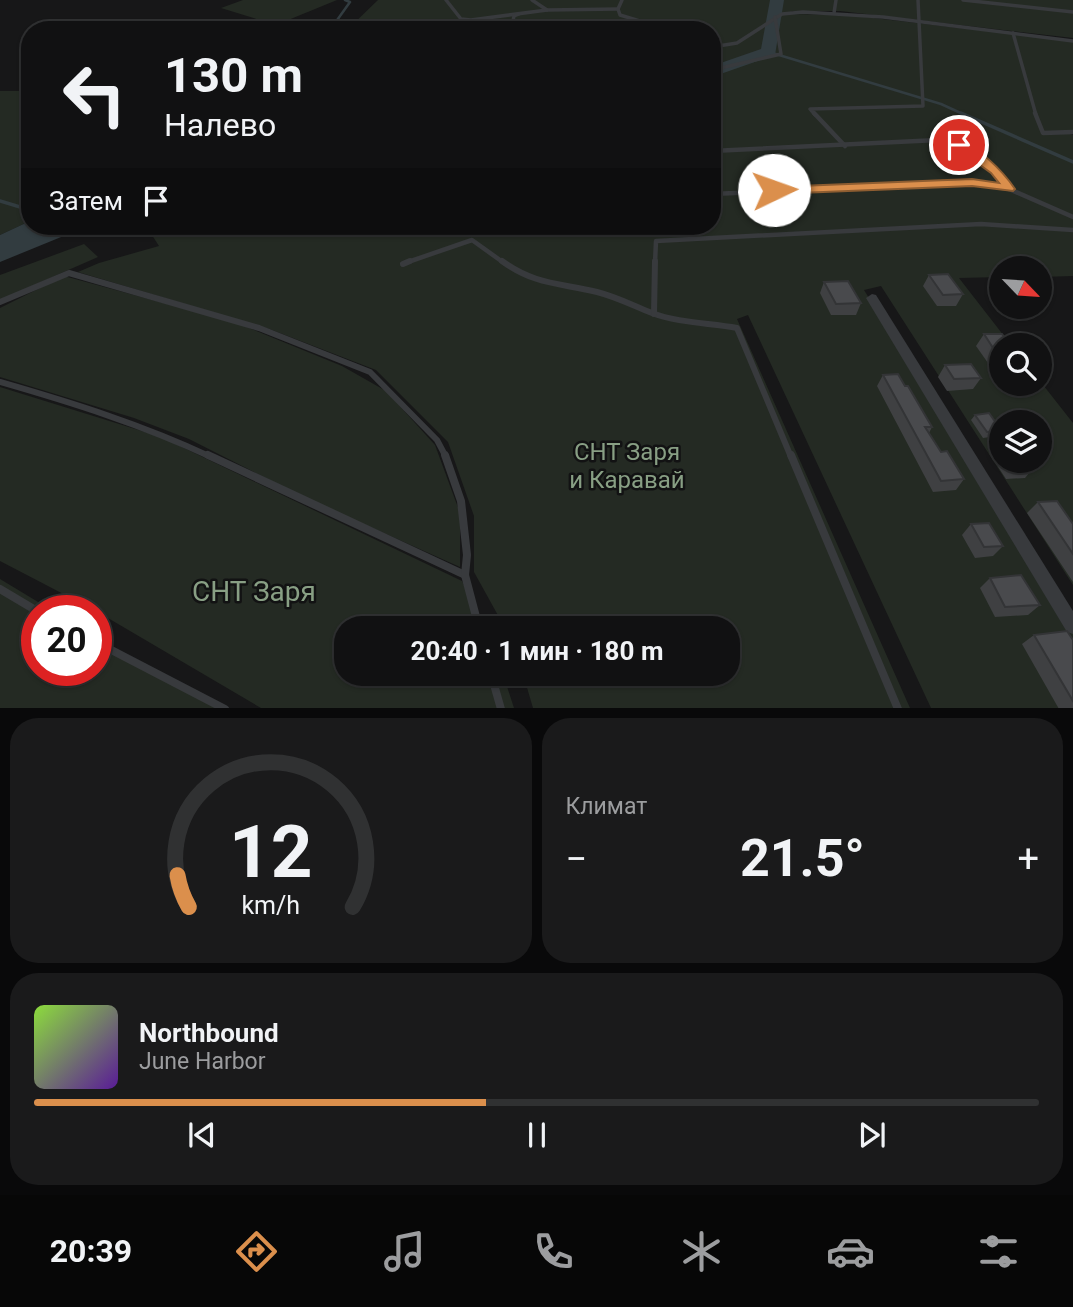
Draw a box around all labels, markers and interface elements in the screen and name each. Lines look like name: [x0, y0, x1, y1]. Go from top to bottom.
text: 130 m: [164, 47, 303, 104]
icon: left: [49, 49, 140, 140]
text: Налево: [164, 106, 276, 144]
pin: [929, 115, 989, 175]
icon: arrive: [940, 126, 978, 164]
position arrow: [737, 153, 811, 227]
icon: arrive: [137, 182, 175, 220]
text: Затем: [49, 186, 123, 216]
north arrow: [989, 256, 1052, 318]
map controls: [989, 256, 1052, 473]
button: search: [989, 333, 1052, 396]
button: layers: [989, 410, 1052, 473]
park label: СНТ Заря и Каравай: [569, 438, 685, 494]
park label: СНТ Заря: [192, 575, 316, 608]
speed limit sign: 20: [21, 595, 112, 686]
text: 20:40 · 1 мин · 180 m: [411, 636, 663, 666]
text: Климат: [566, 793, 647, 820]
text: 12: [229, 809, 313, 895]
text: 21.5°: [740, 828, 865, 889]
text: −: [566, 837, 587, 881]
text: +: [1017, 837, 1039, 881]
text: km/h: [241, 890, 300, 919]
text: Northbound: [139, 1018, 279, 1048]
text: June Harbor: [139, 1048, 266, 1075]
icon: previous: [183, 1116, 221, 1154]
icon: pause: [518, 1116, 556, 1154]
icon: next: [853, 1116, 891, 1154]
icon: directions: [232, 1227, 281, 1276]
icon: music: [380, 1227, 429, 1276]
icon: phone: [529, 1227, 578, 1276]
icon: climate: [677, 1227, 726, 1276]
icon: car: [826, 1227, 875, 1276]
icon: filters: [974, 1227, 1023, 1276]
text: 20:39: [50, 1232, 132, 1270]

